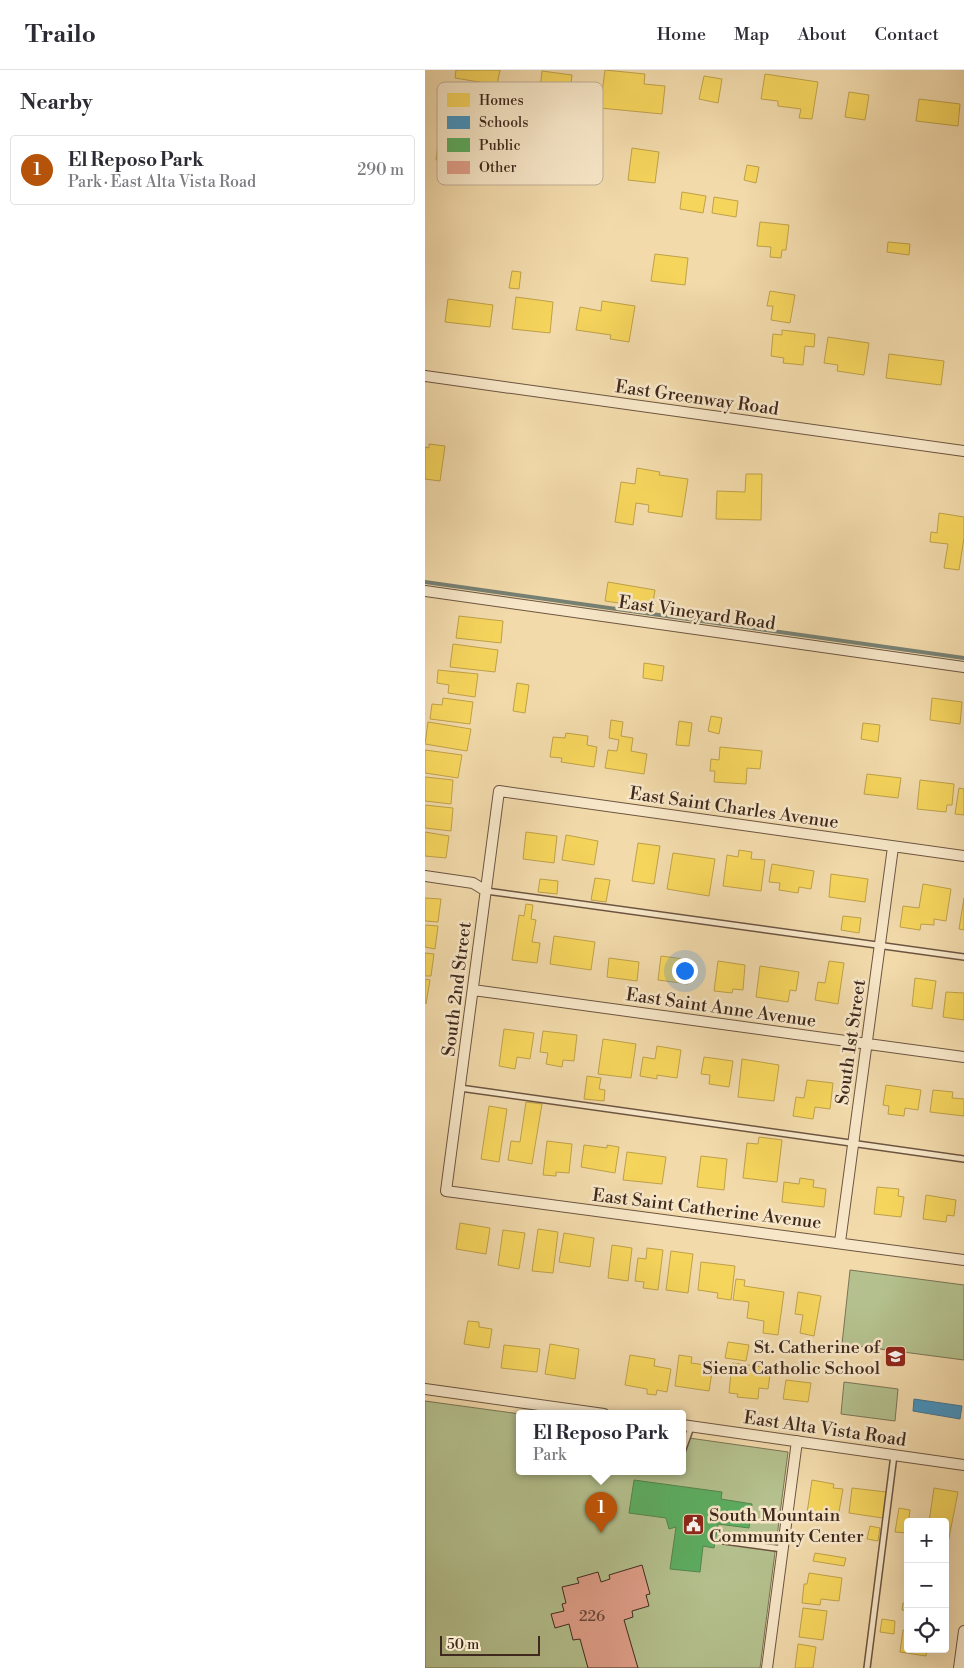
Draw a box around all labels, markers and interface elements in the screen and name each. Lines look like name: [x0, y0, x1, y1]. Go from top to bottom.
text: Trailo: [25, 20, 96, 50]
text: Home: [657, 23, 706, 46]
text: Map: [734, 23, 770, 46]
text: About: [798, 23, 847, 46]
text: Contact: [875, 23, 939, 46]
legend: [437, 82, 603, 185]
text: Nearby: [20, 90, 93, 116]
text: Homes: [479, 92, 524, 110]
text: Schools: [479, 114, 528, 132]
text: Public: [479, 137, 520, 155]
text: El Reposo Park: [68, 148, 204, 172]
text: Other: [479, 159, 517, 177]
text: 1: [33, 160, 41, 180]
text: 290 m: [357, 160, 404, 180]
text: Park · East Alta Vista Road: [68, 172, 256, 192]
street label: East Greenway Road: [614, 375, 781, 421]
street label: East Vineyard Road: [617, 591, 778, 636]
street label: East Saint Charles Avenue: [628, 782, 840, 834]
street label: South 2nd Street: [437, 920, 477, 1058]
your location: [672, 958, 698, 984]
street label: South 1st Street: [831, 977, 871, 1106]
street label: East Saint Anne Avenue: [624, 983, 818, 1033]
street label: East Saint Catherine Avenue: [591, 1184, 823, 1234]
place label: St. Catherine of Siena Catholic School: [703, 1336, 881, 1380]
school or university icon: St. Catherine of Siena Catholic School: [884, 1345, 908, 1369]
street label: East Alta Vista Road: [742, 1406, 908, 1452]
popup: [516, 1410, 686, 1475]
text: El Reposo Park: [533, 1421, 669, 1445]
text: Park: [533, 1445, 566, 1465]
pin: 1: [585, 1492, 617, 1533]
place label: South Mountain Community Center: [709, 1504, 864, 1548]
public building icon: South Mountain Community Center: [681, 1513, 705, 1537]
map controls: [904, 1518, 949, 1653]
button: +: [904, 1518, 949, 1563]
button: −: [904, 1563, 949, 1608]
house number: 226: [579, 1607, 605, 1626]
button: locate: [904, 1608, 949, 1653]
scale bar: [440, 1633, 540, 1656]
text: 50 m: [447, 1636, 479, 1654]

